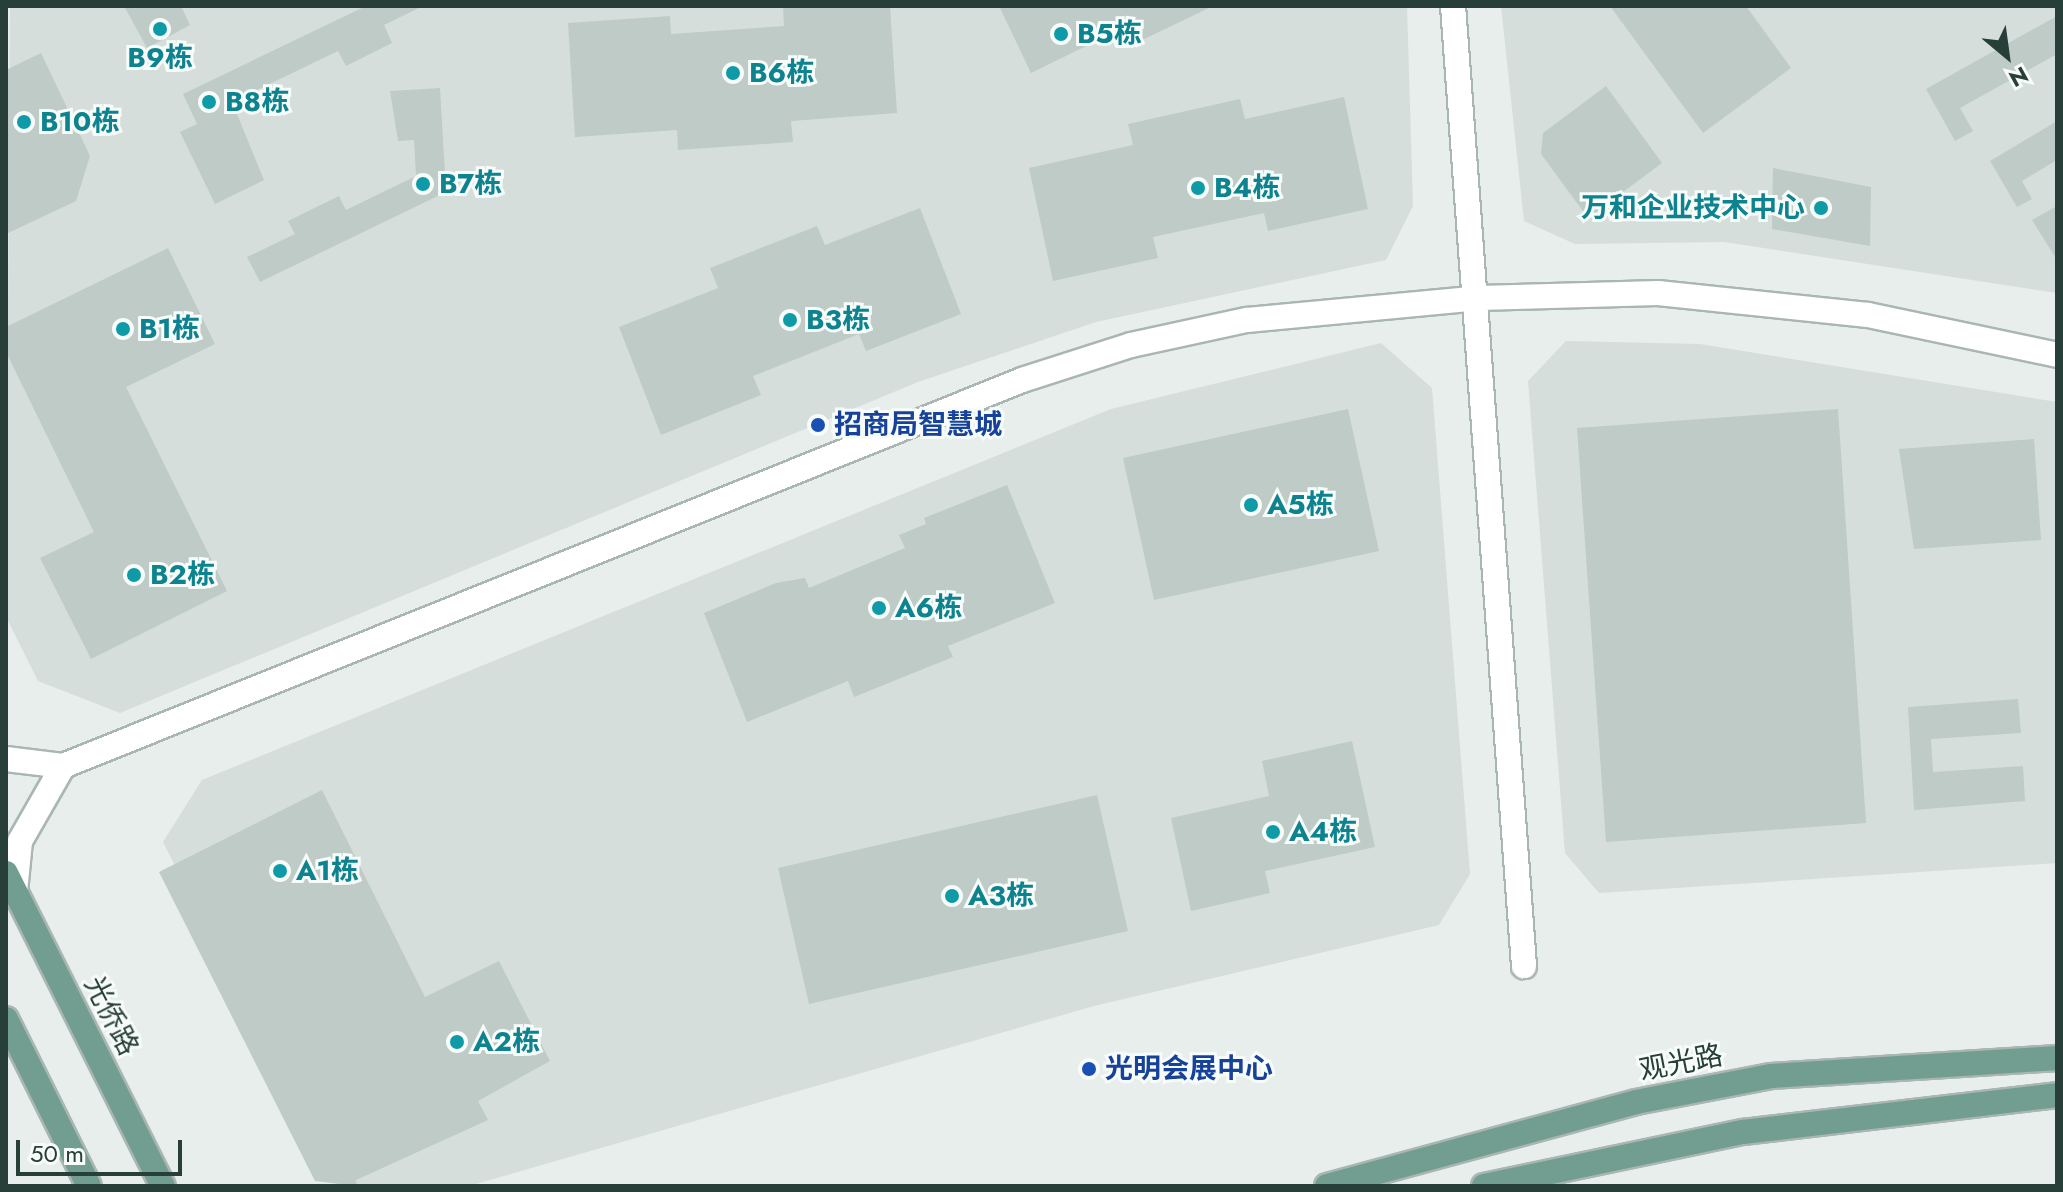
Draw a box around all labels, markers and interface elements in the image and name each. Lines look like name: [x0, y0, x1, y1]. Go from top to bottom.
north arrow: [1967, 16, 2047, 96]
place label: B5栋: [1077, 17, 1142, 51]
marker: B9栋: [151, 20, 169, 38]
marker: B5栋: [1052, 25, 1070, 43]
place label: B9栋: [127, 41, 193, 75]
place label: B6栋: [749, 56, 814, 90]
text: N: [2003, 59, 2034, 95]
marker: B6栋: [724, 64, 742, 82]
place label: B8栋: [225, 85, 289, 119]
marker: B8栋: [200, 93, 218, 111]
place label: B10栋: [40, 105, 119, 139]
marker: B10栋: [15, 113, 33, 131]
place label: B7栋: [439, 167, 502, 201]
place label: B4栋: [1214, 171, 1280, 205]
marker: B7栋: [414, 175, 432, 193]
marker: B4栋: [1189, 179, 1207, 197]
place label: 万和企业技术中心: [1581, 191, 1805, 225]
marker: 万和企业技术中心: [1812, 199, 1830, 217]
place label: B3栋: [806, 303, 870, 337]
marker: B3栋: [781, 311, 799, 329]
place label: B1栋: [139, 312, 200, 346]
marker: B1栋: [114, 320, 132, 338]
place label: 招商局智慧城: [834, 408, 1002, 442]
marker: 招商局智慧城: [809, 416, 827, 434]
place label: A5栋: [1267, 488, 1334, 522]
marker: A5栋: [1242, 496, 1260, 514]
place label: B2栋: [150, 558, 215, 592]
marker: B2栋: [125, 566, 143, 584]
place label: A6栋: [895, 591, 962, 625]
marker: A6栋: [870, 599, 888, 617]
place label: A4栋: [1289, 815, 1357, 849]
marker: A4栋: [1264, 823, 1282, 841]
place label: A1栋: [296, 854, 359, 888]
marker: A1栋: [271, 862, 289, 880]
place label: A3栋: [968, 879, 1034, 913]
marker: A3栋: [943, 887, 961, 905]
street label: 光侨路: [77, 971, 145, 1061]
place label: A2栋: [473, 1025, 540, 1059]
marker: A2栋: [448, 1033, 466, 1051]
street label: 观光路: [1637, 1038, 1725, 1088]
place label: 光明会展中心: [1105, 1052, 1273, 1086]
marker: 光明会展中心: [1080, 1060, 1098, 1078]
scale bar: [20, 1124, 186, 1174]
text: 50 m: [30, 1136, 84, 1171]

